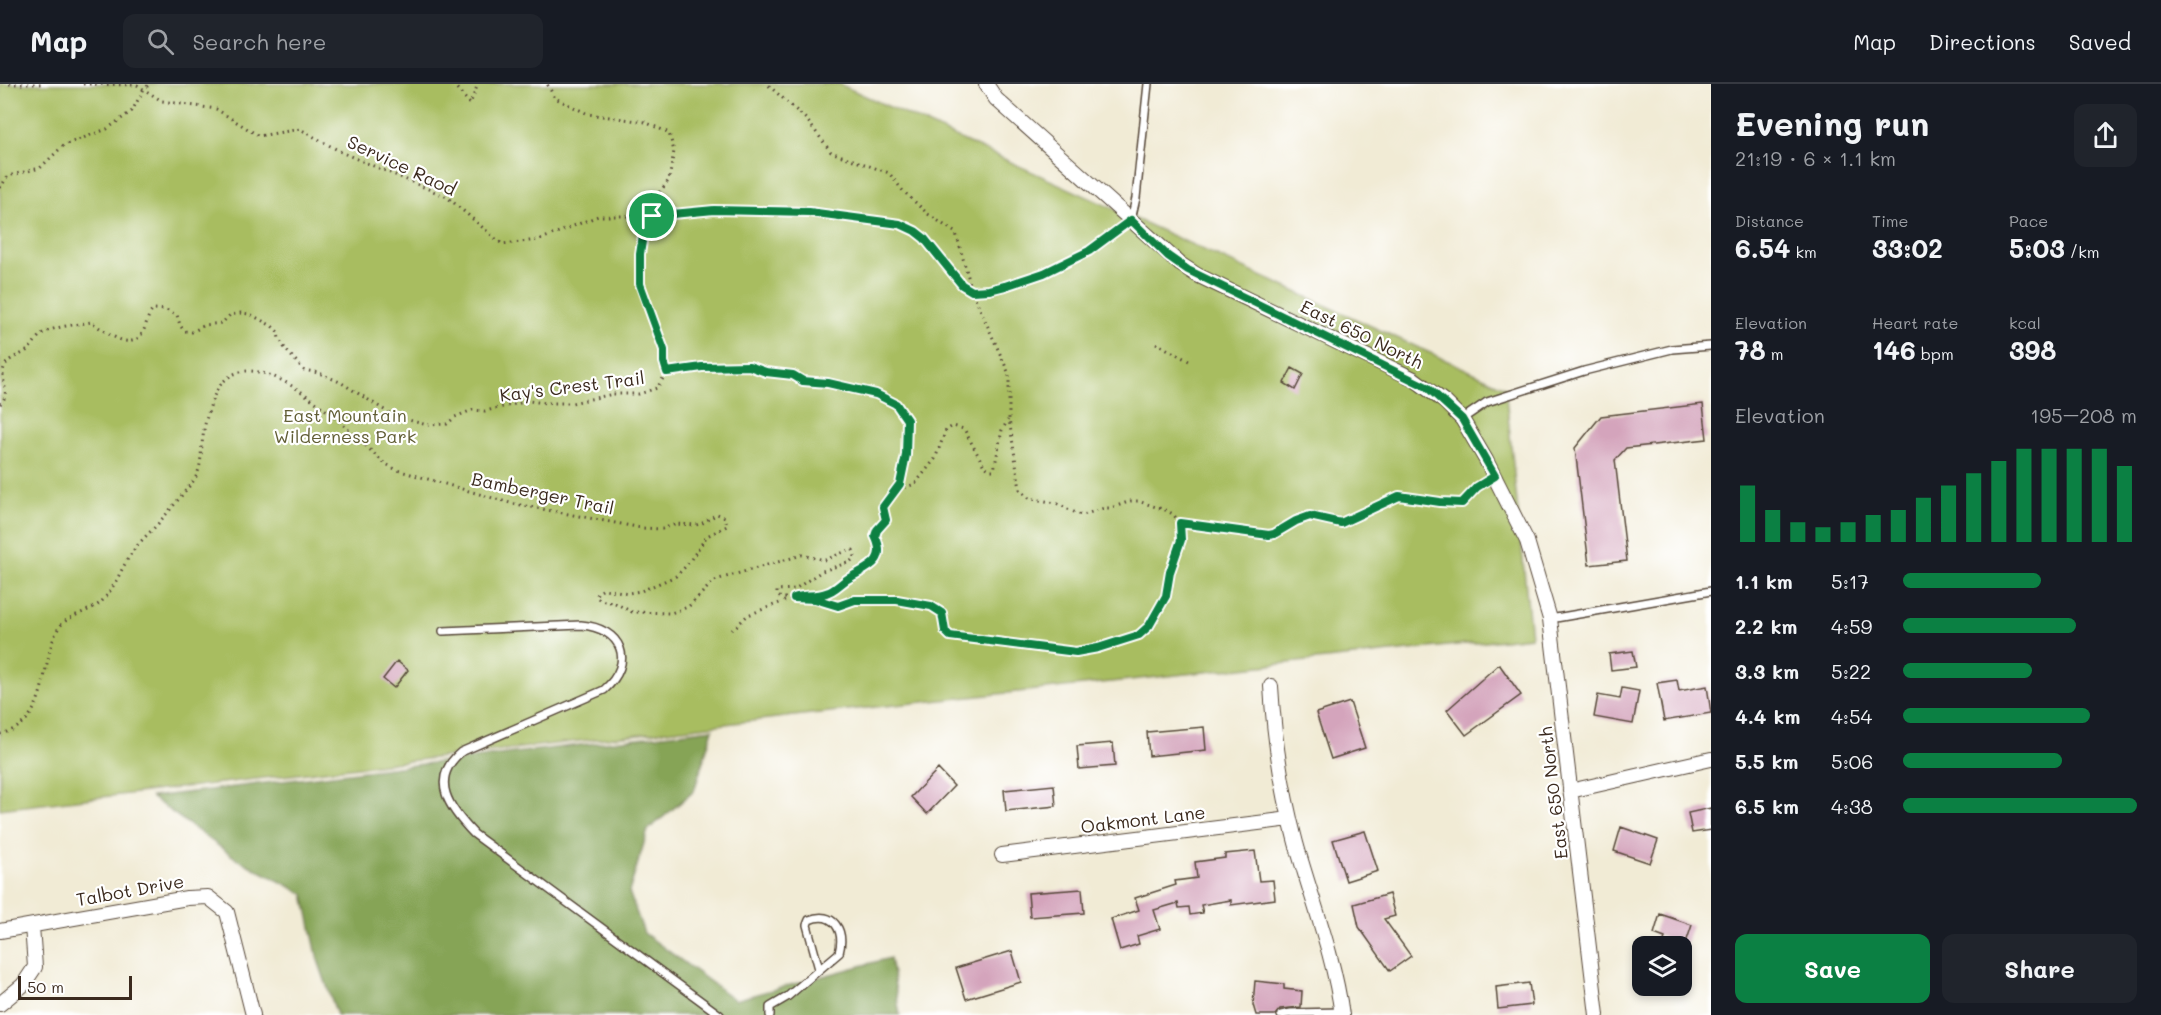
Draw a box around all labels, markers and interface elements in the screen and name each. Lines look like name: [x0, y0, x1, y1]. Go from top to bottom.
search box: [123, 14, 543, 68]
text: Map: [30, 23, 87, 59]
icon: search: [144, 25, 177, 58]
text: Search here: [192, 27, 326, 56]
text: Map: [1853, 28, 1896, 55]
text: Directions: [1929, 28, 2036, 55]
text: Saved: [2069, 28, 2131, 55]
text: Evening run: [1735, 101, 1929, 144]
button: share: [2074, 104, 2137, 167]
street label: Service Raod: [344, 129, 460, 201]
text: 21:19 · 6 × 1.1 km: [1735, 145, 1896, 171]
pin: [626, 190, 677, 241]
icon: arrive: [635, 199, 668, 232]
text: Distance: [1735, 210, 1804, 231]
text: Time: [1872, 210, 1908, 231]
text: Pace: [2009, 210, 2048, 231]
text: 6.54: [1735, 231, 1790, 265]
text: 33:02: [1872, 231, 1943, 265]
text: 5:03: [2009, 231, 2065, 265]
text: km: [1790, 241, 1817, 262]
text: /km: [2065, 241, 2100, 262]
street label: East 650 North: [1297, 294, 1427, 374]
text: Elevation: [1735, 312, 1807, 333]
text: Heart rate: [1872, 312, 1958, 333]
text: kcal: [2009, 312, 2041, 333]
text: 78: [1735, 333, 1766, 367]
text: 146: [1872, 333, 1916, 367]
text: 398: [2009, 333, 2056, 367]
text: m: [1766, 343, 1783, 364]
text: bpm: [1916, 343, 1954, 364]
street label: Kay's Crest Trail: [498, 365, 646, 407]
text: Elevation: [1735, 402, 1825, 428]
text: 195–208 m: [2030, 402, 2137, 428]
park label: East Mountain Wilderness Park: [274, 403, 416, 448]
street label: Bamberger Trail: [470, 466, 616, 520]
text: 1.1 km: [1735, 568, 1793, 594]
text: 5:17: [1831, 568, 1869, 594]
text: 2.2 km: [1735, 613, 1797, 639]
text: 4:59: [1831, 613, 1872, 639]
text: 3.3 km: [1735, 658, 1799, 684]
text: 5:22: [1831, 658, 1871, 684]
text: 4.4 km: [1735, 703, 1800, 729]
text: 4:54: [1831, 703, 1872, 729]
street label: East 650 North: [1533, 725, 1573, 861]
text: 5.5 km: [1735, 748, 1798, 774]
text: 5:06: [1831, 748, 1873, 774]
text: 6.5 km: [1735, 793, 1799, 819]
text: 4:38: [1831, 793, 1873, 819]
street label: Oakmont Lane: [1079, 799, 1207, 839]
street label: Talbot Drive: [74, 869, 186, 911]
button: Save: [1735, 934, 1930, 1003]
button: Share: [1942, 934, 2137, 1003]
map controls: [1632, 936, 1692, 996]
button: layers: [1632, 936, 1692, 996]
scale bar: [18, 973, 132, 1000]
text: 50 m: [27, 976, 64, 997]

